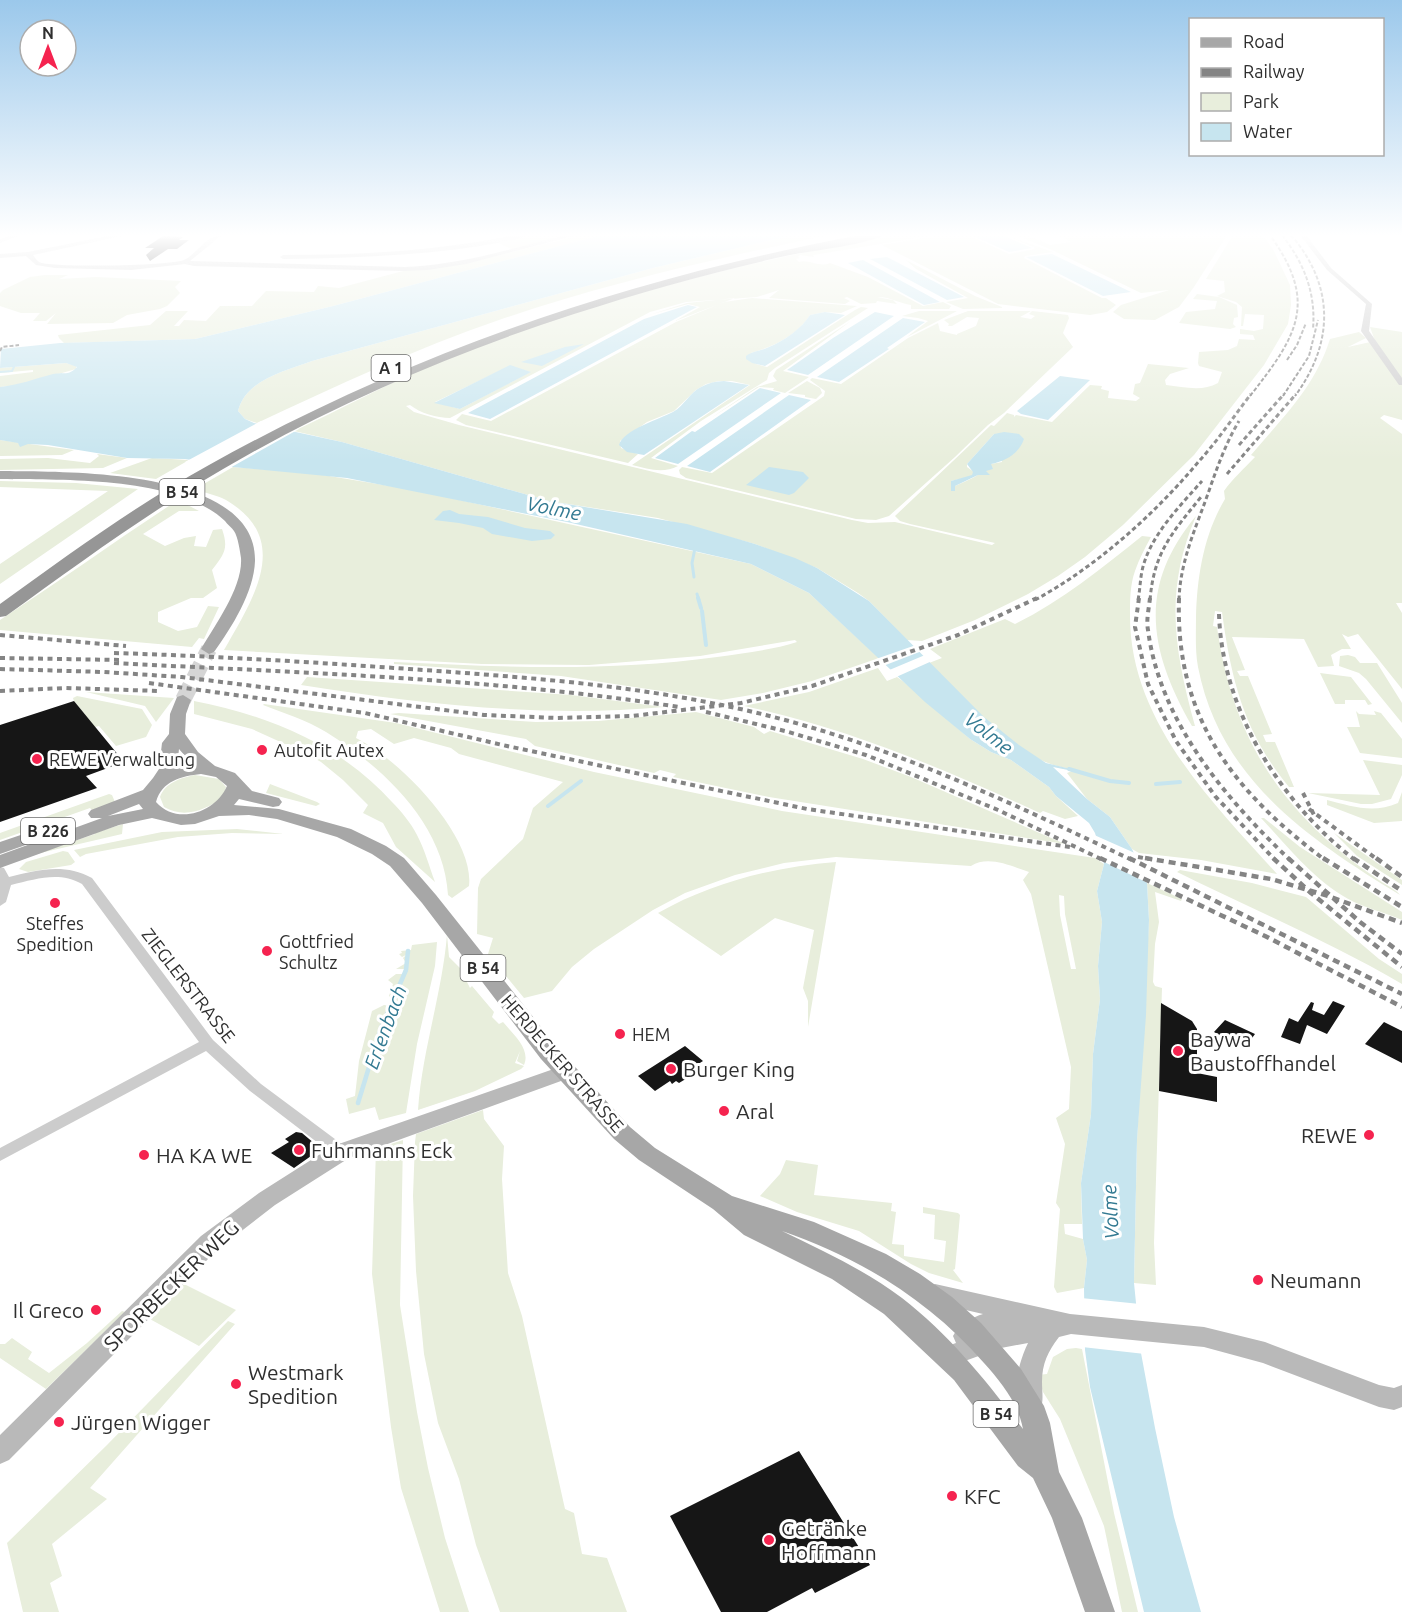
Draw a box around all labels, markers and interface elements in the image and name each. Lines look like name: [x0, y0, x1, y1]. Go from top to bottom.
north arrow: [18, 18, 78, 78]
legend: [1189, 18, 1384, 156]
text: N: [42, 24, 54, 42]
text: Road: [1243, 31, 1285, 51]
text: Railway: [1243, 61, 1305, 81]
text: Park: [1243, 91, 1279, 111]
text: Water: [1243, 121, 1293, 141]
road number: A 1: [372, 355, 410, 381]
road number: B 54: [160, 479, 204, 505]
water label: Volme: [525, 491, 583, 525]
water label: Volme: [960, 707, 1018, 759]
place label: Autofit Autex: [274, 740, 384, 760]
marker: Autofit Autex: [255, 743, 269, 757]
place label: REWE Verwaltung: [49, 749, 195, 769]
marker: REWE Verwaltung: [30, 752, 44, 766]
road number: B 226: [21, 818, 75, 844]
marker: Steffes Spedition: [48, 896, 62, 910]
place label: Steffes Spedition: [16, 913, 94, 954]
street label: ZIEGLERSTRASSE: [138, 924, 240, 1046]
place label: Gottfried Schultz: [279, 931, 354, 972]
marker: Gottfried Schultz: [260, 944, 274, 958]
road number: B 54: [460, 955, 506, 981]
water label: Erlenbach: [359, 982, 411, 1072]
street label: HERDECKER STRASSE: [498, 990, 628, 1136]
place label: HEM: [632, 1024, 670, 1044]
marker: HEM: [613, 1027, 627, 1041]
place label: Baywa Baustoffhandel: [1190, 1027, 1336, 1075]
marker: Baywa Baustoffhandel: [1171, 1044, 1185, 1058]
place label: Burger King: [683, 1057, 795, 1081]
marker: Burger King: [664, 1062, 678, 1076]
place label: Aral: [736, 1099, 774, 1123]
marker: Aral: [717, 1104, 731, 1118]
place label: REWE: [1301, 1123, 1357, 1147]
marker: REWE: [1362, 1128, 1376, 1142]
place label: Fuhrmanns Eck: [311, 1138, 453, 1162]
place label: HA KA WE: [156, 1143, 252, 1167]
marker: Fuhrmanns Eck: [292, 1143, 306, 1157]
marker: HA KA WE: [137, 1148, 151, 1162]
water label: Volme: [1097, 1184, 1123, 1240]
street label: SPORBECKER WEG: [99, 1215, 243, 1355]
place label: Neumann: [1270, 1268, 1361, 1292]
marker: Neumann: [1251, 1273, 1265, 1287]
place label: Il Greco: [13, 1298, 84, 1322]
marker: Il Greco: [89, 1303, 103, 1317]
place label: Westmark Spedition: [248, 1360, 344, 1408]
marker: Westmark Spedition: [229, 1377, 243, 1391]
road number: B 54: [974, 1401, 1018, 1427]
place label: Jürgen Wigger: [71, 1410, 210, 1434]
marker: Jürgen Wigger: [52, 1415, 66, 1429]
place label: KFC: [964, 1484, 1001, 1508]
marker: KFC: [945, 1489, 959, 1503]
place label: Getränke Hoffmann: [781, 1516, 877, 1564]
marker: Getränke Hoffmann: [762, 1533, 776, 1547]

